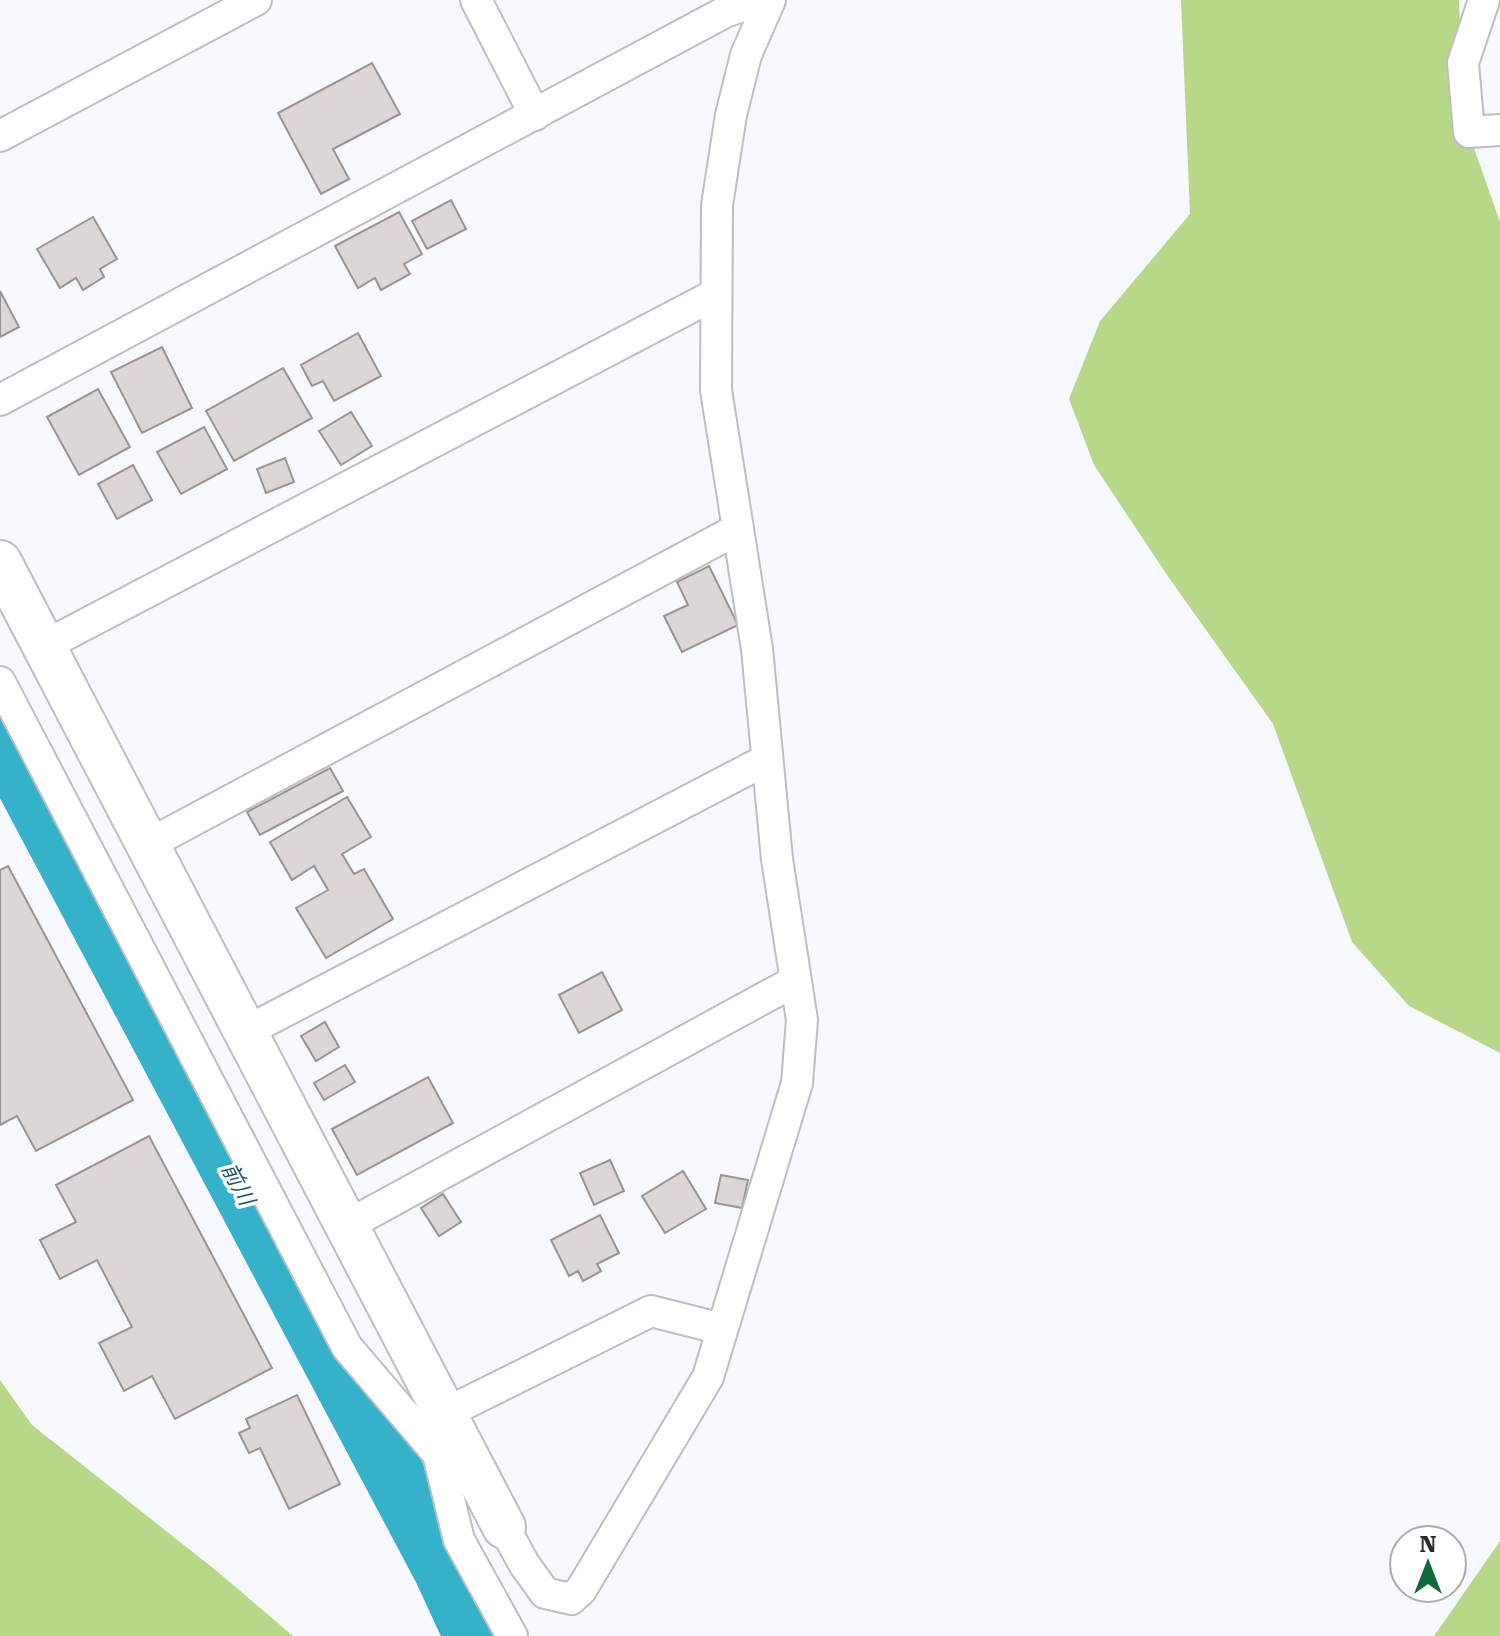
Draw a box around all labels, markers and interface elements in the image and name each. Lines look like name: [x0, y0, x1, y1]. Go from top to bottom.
water label: 前川: [217, 1159, 260, 1211]
north arrow: [1388, 1524, 1468, 1604]
text: N: [1420, 1532, 1437, 1557]

